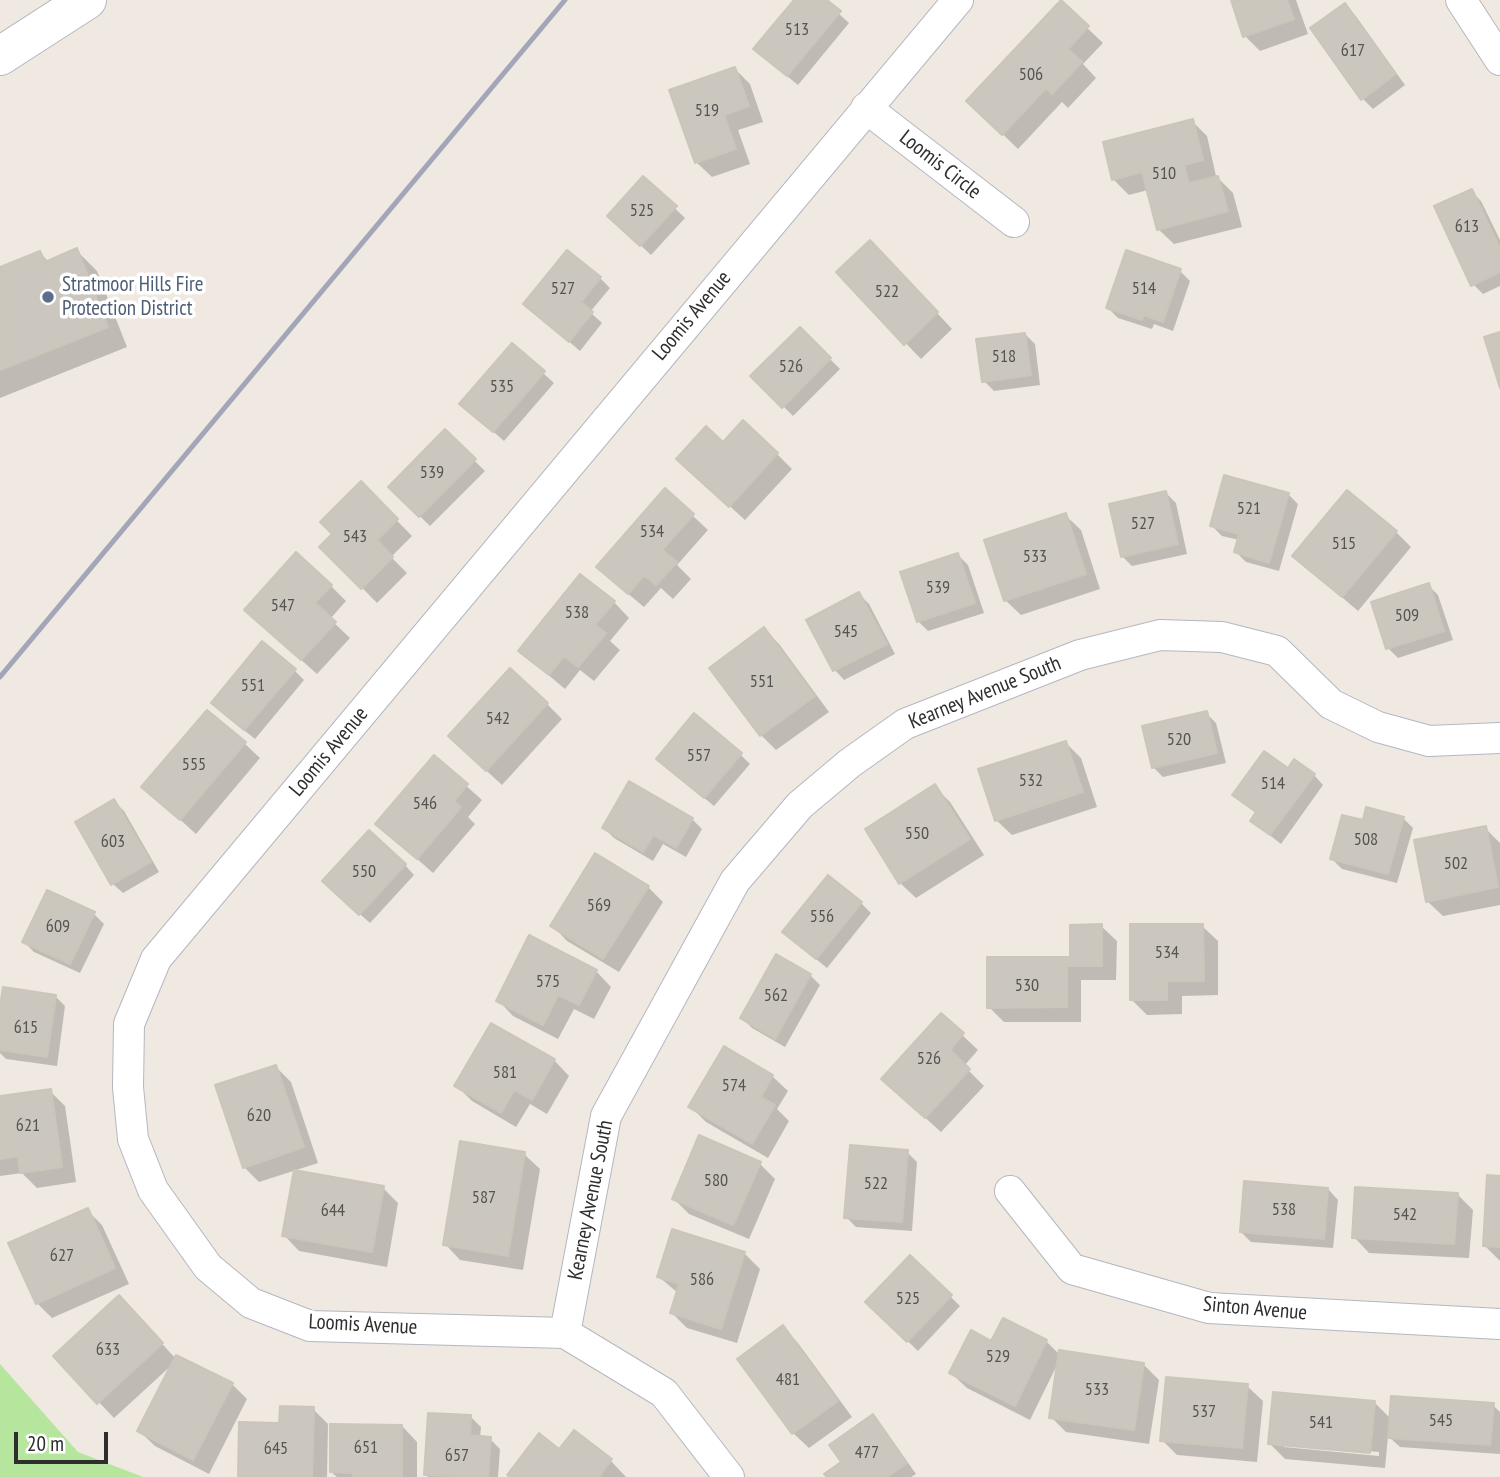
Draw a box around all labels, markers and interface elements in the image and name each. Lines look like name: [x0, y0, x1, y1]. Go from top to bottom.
house number: 513: [785, 19, 809, 41]
house number: 617: [1341, 40, 1365, 62]
house number: 506: [1019, 64, 1043, 86]
house number: 519: [695, 100, 719, 122]
street label: Loomis Circle: [894, 125, 986, 205]
house number: 510: [1152, 163, 1176, 185]
house number: 525: [630, 200, 654, 222]
house number: 613: [1455, 216, 1479, 238]
street label: Loomis Avenue: [647, 266, 737, 366]
place label: Stratmoor Hills Fire Protection District: [62, 272, 204, 322]
house number: 527: [551, 278, 575, 300]
house number: 514: [1132, 278, 1156, 300]
house number: 522: [875, 281, 899, 303]
marker: Stratmoor Hills Fire Protection District: [40, 289, 56, 305]
house number: 518: [992, 346, 1016, 368]
house number: 526: [779, 356, 803, 378]
house number: 535: [490, 376, 514, 398]
house number: 539: [420, 462, 444, 484]
house number: 521: [1237, 498, 1261, 520]
house number: 527: [1131, 513, 1155, 535]
house number: 534: [640, 521, 664, 543]
house number: 543: [343, 526, 367, 548]
house number: 515: [1332, 533, 1356, 555]
house number: 533: [1023, 546, 1047, 568]
house number: 539: [926, 577, 950, 599]
house number: 547: [271, 595, 295, 617]
house number: 538: [565, 602, 589, 624]
house number: 509: [1395, 605, 1419, 627]
house number: 545: [834, 621, 858, 643]
street label: Kearney Avenue South: [905, 651, 1065, 735]
house number: 551: [750, 671, 774, 693]
house number: 551: [241, 675, 265, 697]
street label: Loomis Avenue: [284, 702, 374, 802]
house number: 542: [486, 708, 510, 730]
house number: 520: [1167, 729, 1191, 751]
house number: 557: [687, 745, 711, 767]
house number: 555: [182, 754, 206, 776]
house number: 532: [1019, 770, 1043, 792]
house number: 514: [1261, 773, 1285, 795]
house number: 546: [413, 793, 437, 815]
house number: 550: [905, 823, 929, 845]
house number: 508: [1354, 829, 1378, 851]
house number: 603: [101, 831, 125, 853]
house number: 502: [1444, 853, 1468, 875]
house number: 550: [352, 861, 376, 883]
house number: 569: [587, 895, 611, 917]
house number: 556: [810, 906, 834, 928]
house number: 609: [46, 916, 70, 938]
house number: 534: [1155, 942, 1179, 964]
house number: 575: [536, 971, 560, 993]
house number: 530: [1015, 975, 1039, 997]
house number: 562: [764, 985, 788, 1007]
house number: 615: [14, 1017, 38, 1039]
house number: 526: [917, 1048, 941, 1070]
house number: 581: [493, 1062, 517, 1084]
house number: 574: [722, 1075, 746, 1097]
house number: 620: [247, 1105, 271, 1127]
house number: 621: [16, 1115, 40, 1137]
street label: Kearney Avenue South: [563, 1118, 619, 1282]
house number: 580: [704, 1170, 728, 1192]
house number: 522: [864, 1173, 888, 1195]
house number: 587: [472, 1187, 496, 1209]
house number: 538: [1272, 1199, 1296, 1221]
house number: 644: [321, 1200, 345, 1222]
house number: 542: [1393, 1204, 1417, 1226]
house number: 627: [50, 1245, 74, 1267]
house number: 586: [690, 1269, 714, 1291]
house number: 525: [896, 1288, 920, 1310]
street label: Sinton Avenue: [1202, 1292, 1308, 1326]
street label: Loomis Avenue: [308, 1310, 418, 1340]
house number: 633: [96, 1339, 120, 1361]
house number: 529: [986, 1346, 1010, 1368]
house number: 481: [776, 1369, 800, 1391]
house number: 533: [1085, 1379, 1109, 1401]
house number: 537: [1192, 1401, 1216, 1423]
house number: 545: [1429, 1410, 1453, 1432]
house number: 541: [1309, 1412, 1333, 1434]
scale bar: [18, 1418, 112, 1462]
text: 20 m: [27, 1430, 64, 1457]
house number: 651: [354, 1437, 378, 1459]
house number: 645: [264, 1438, 288, 1460]
house number: 477: [855, 1442, 879, 1464]
house number: 657: [445, 1445, 469, 1467]

